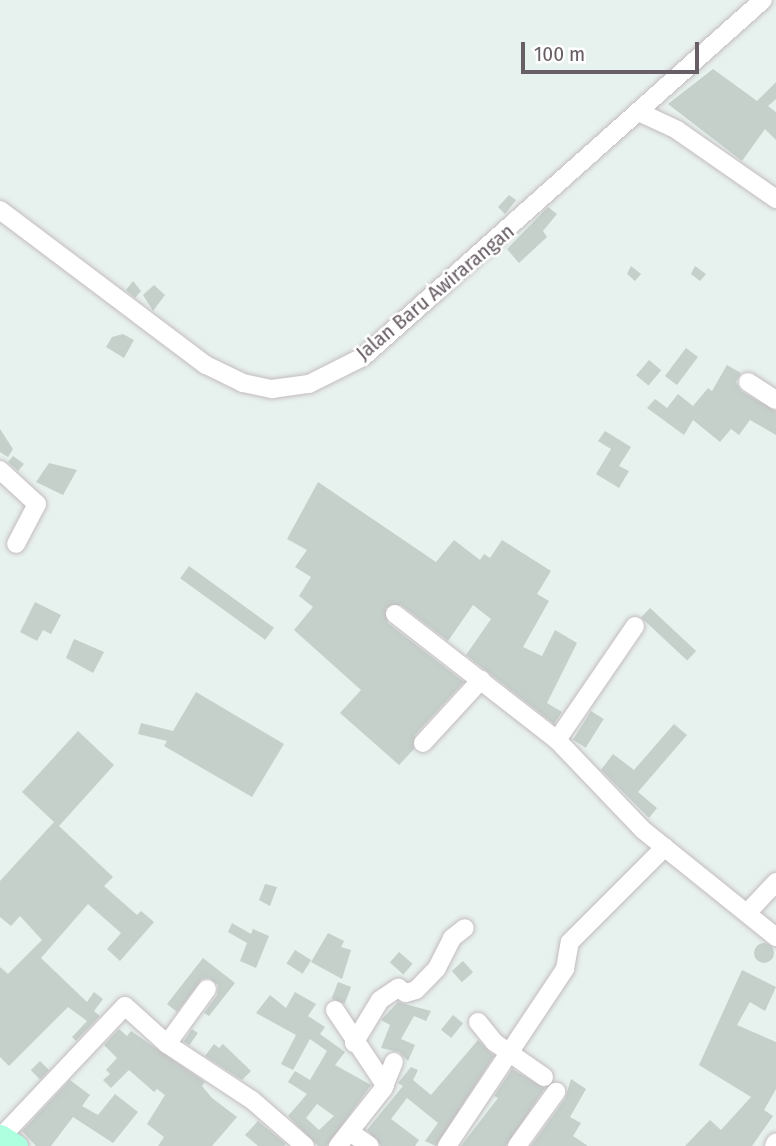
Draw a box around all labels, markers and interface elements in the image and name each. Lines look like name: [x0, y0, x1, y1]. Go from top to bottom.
scale bar: [524, 28, 702, 72]
text: 100 m: [534, 41, 585, 67]
street label: Jalan Baru Awirarangan: [351, 219, 519, 365]

